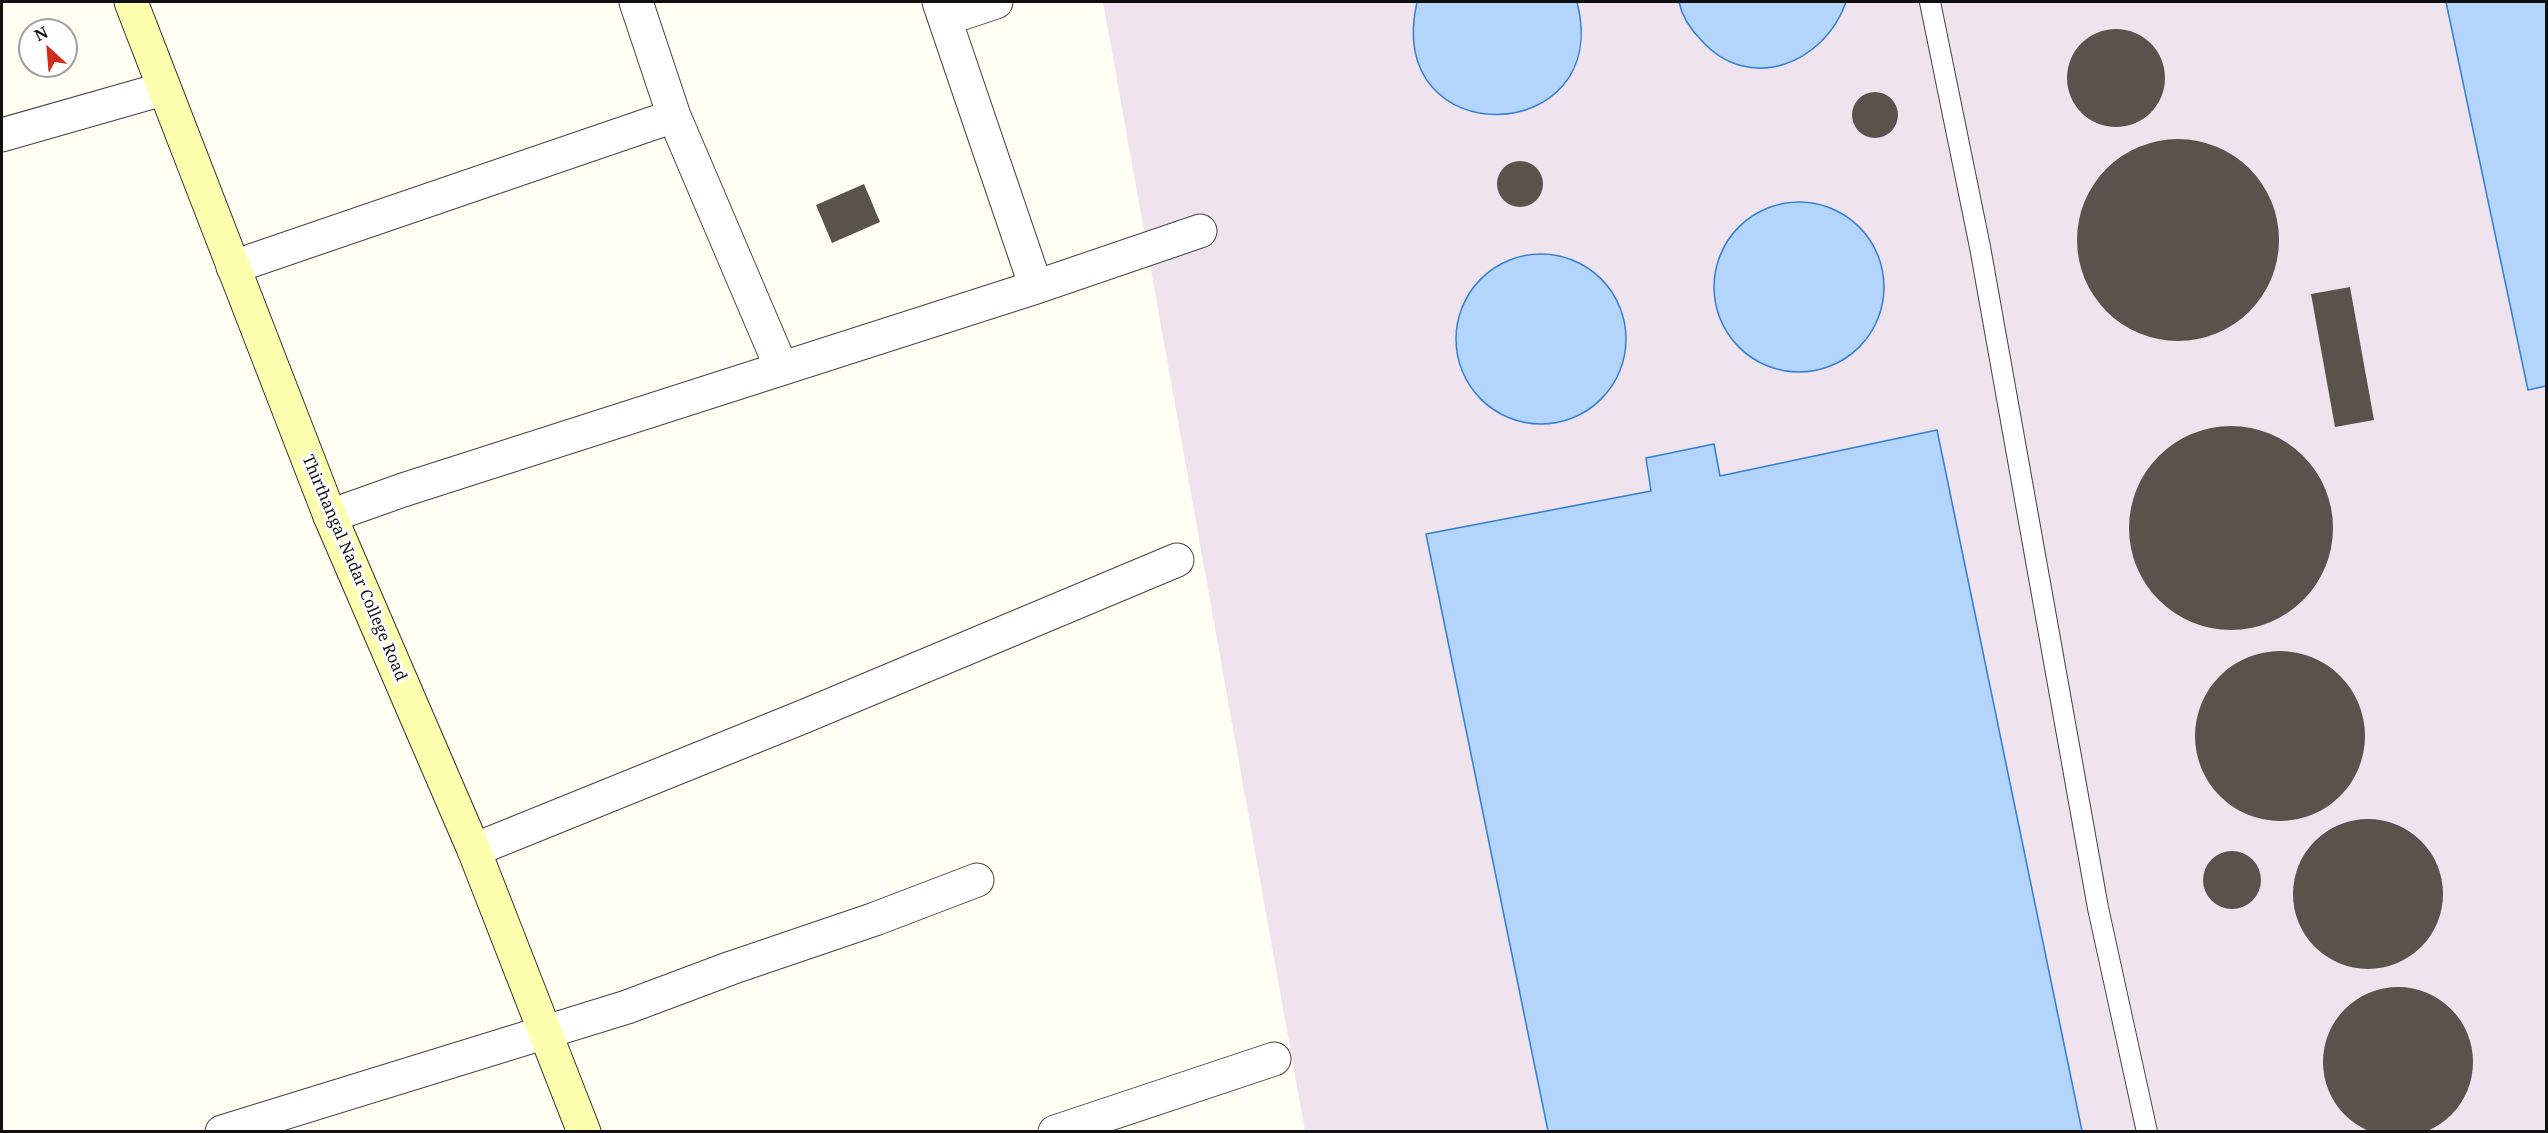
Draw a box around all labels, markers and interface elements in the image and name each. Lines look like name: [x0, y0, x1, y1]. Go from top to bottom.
north arrow: [18, 18, 78, 78]
text: N: [30, 21, 51, 46]
street label: Thirthangal Nadar College Road: [298, 452, 410, 684]

